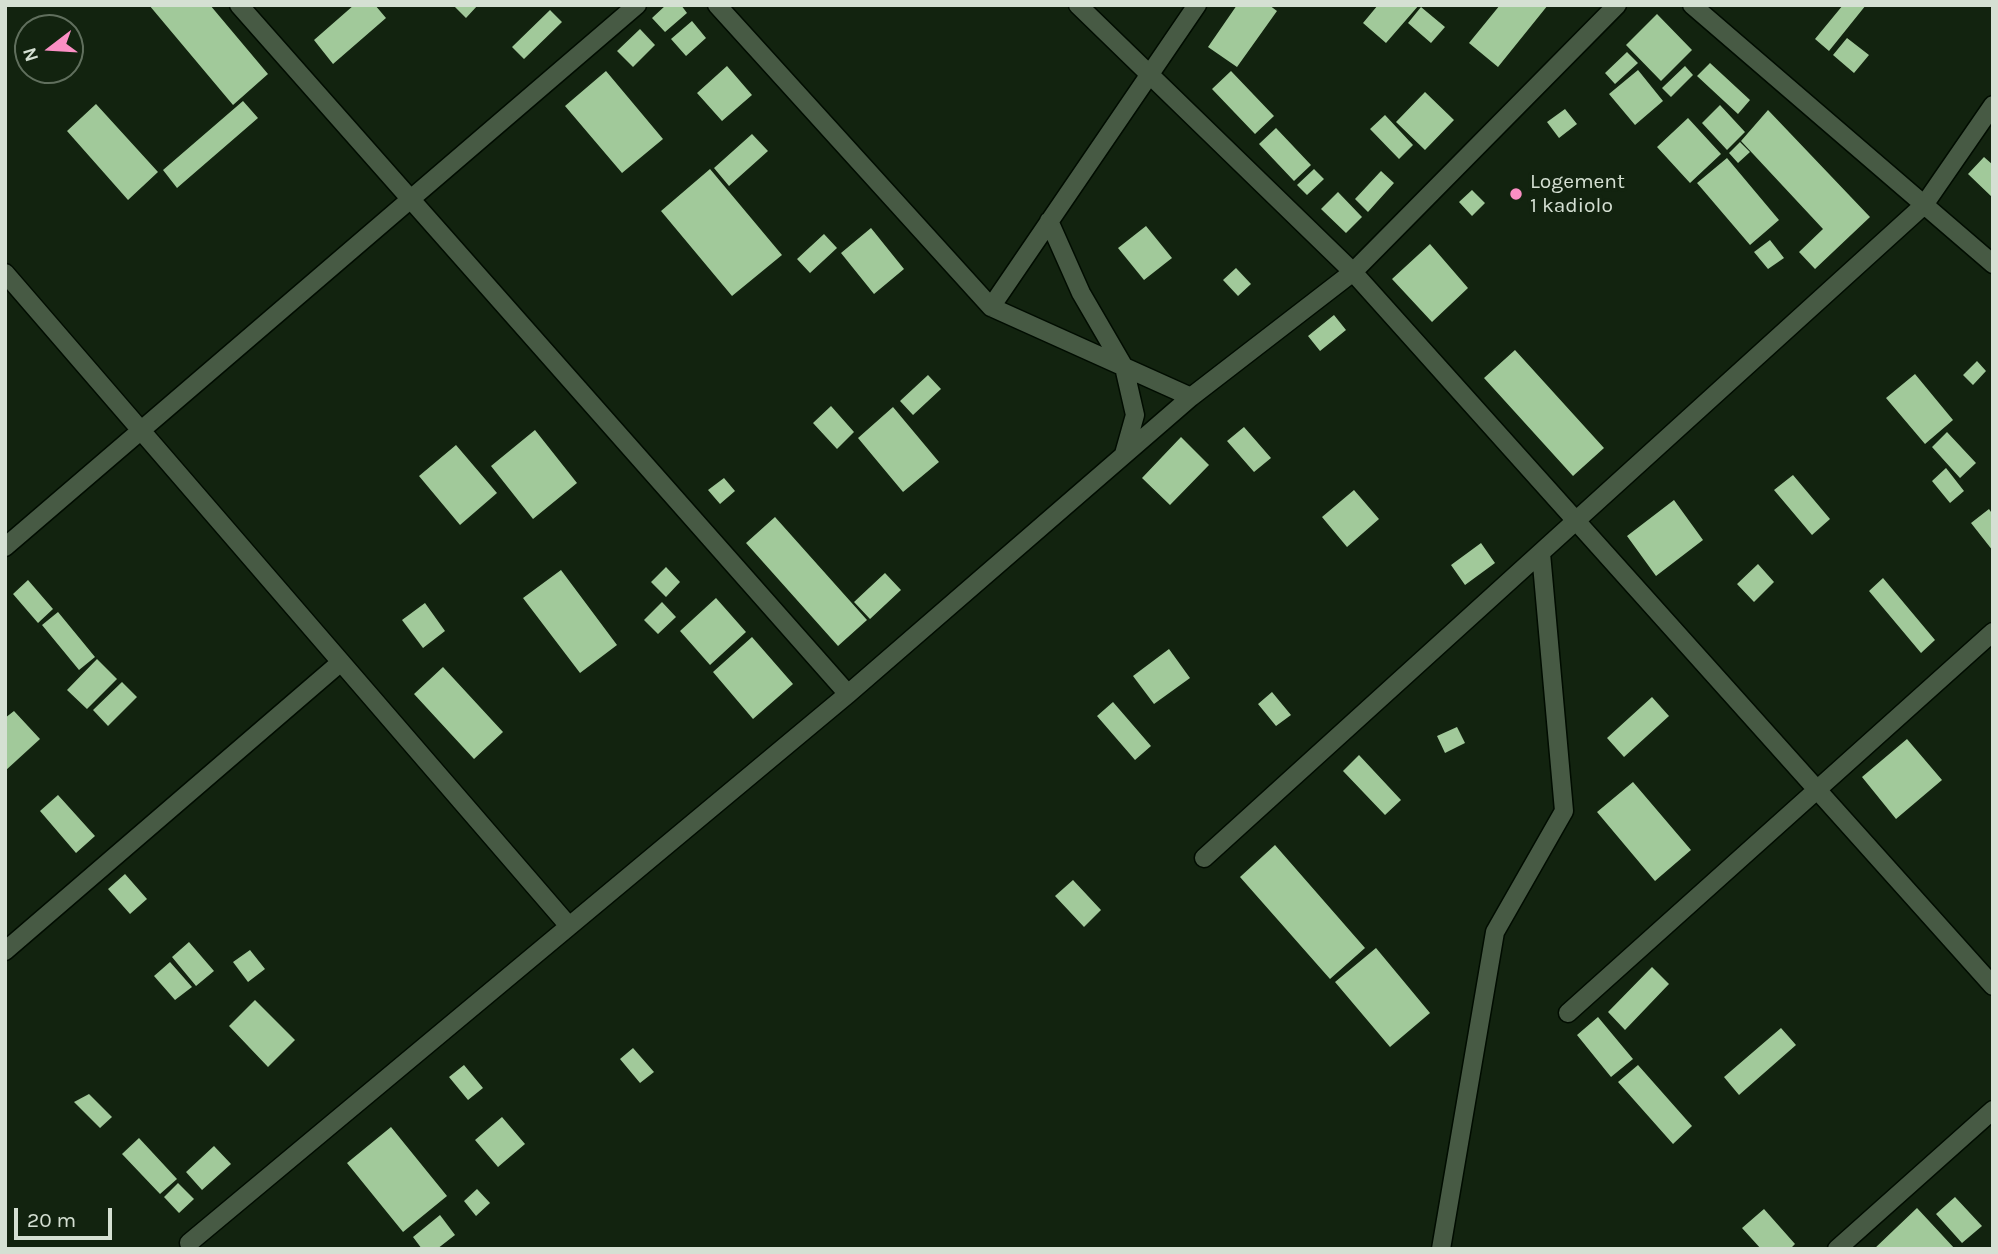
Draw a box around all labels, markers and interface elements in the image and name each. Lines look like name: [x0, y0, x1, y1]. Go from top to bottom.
north arrow: [14, 14, 84, 84]
text: N: [18, 45, 43, 64]
place label: Logement 1 kadiolo: [1530, 169, 1625, 219]
marker: Logement 1 kadiolo: [1508, 186, 1524, 202]
scale bar: [18, 1194, 116, 1238]
text: 20 m: [27, 1208, 76, 1232]

